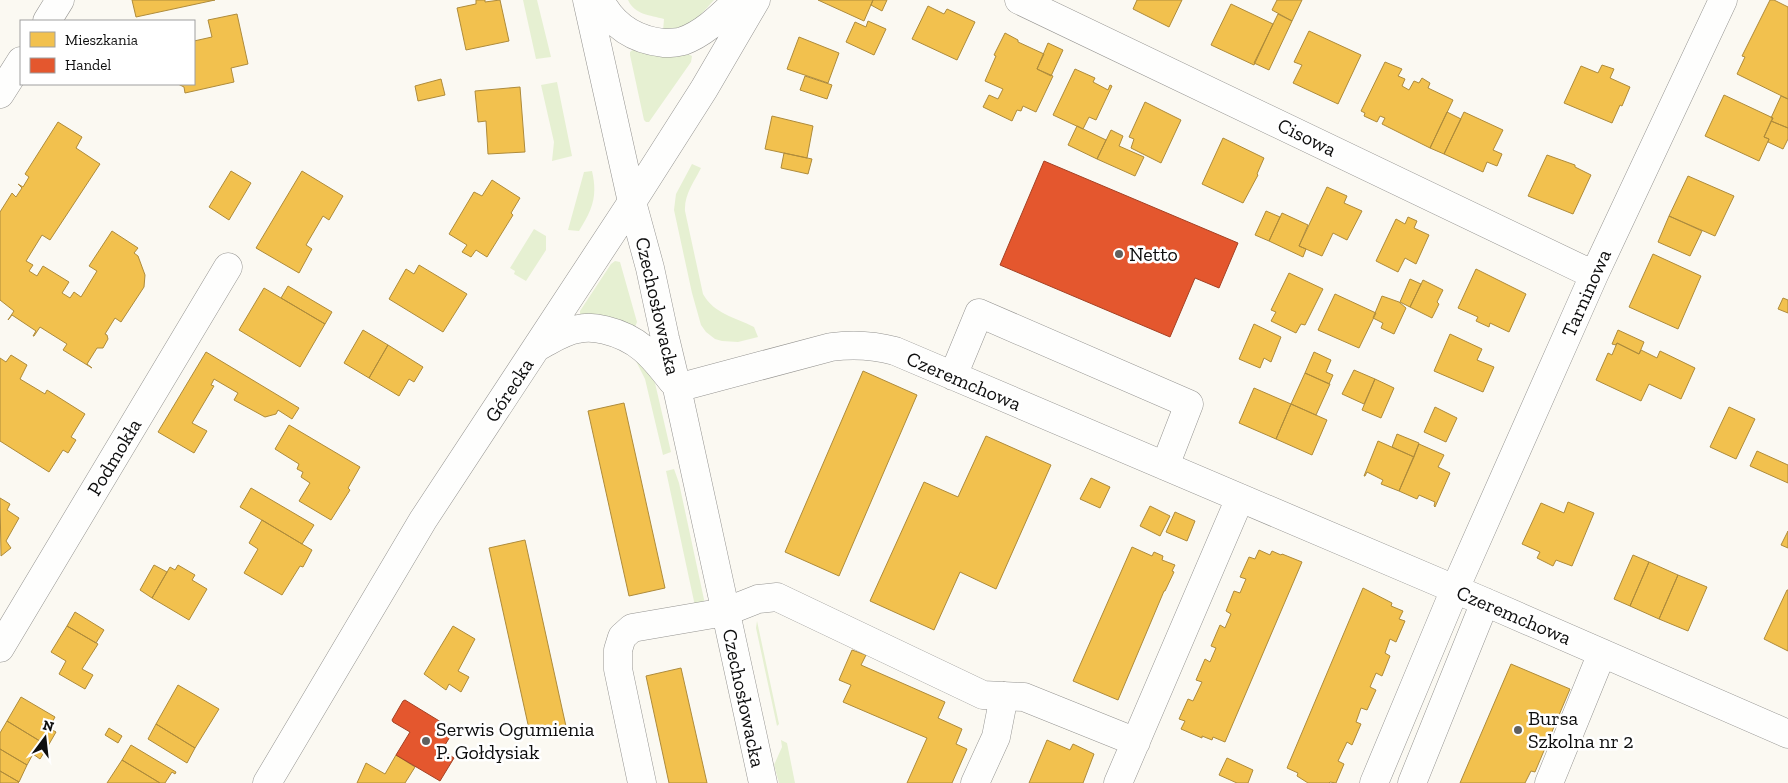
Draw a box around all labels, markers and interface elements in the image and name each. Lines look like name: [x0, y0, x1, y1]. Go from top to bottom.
legend: [20, 20, 195, 85]
text: Mieszkania: [65, 31, 138, 49]
text: Handel: [65, 56, 111, 74]
street label: Cisowa: [1274, 113, 1341, 162]
street label: Czechosłowacka: [630, 235, 686, 378]
place label: Netto: [1129, 242, 1178, 266]
street label: Tarninowa: [1556, 245, 1616, 341]
marker: Netto: [1113, 248, 1125, 260]
street label: Czeremchowa: [903, 346, 1025, 416]
street label: Górecka: [480, 353, 539, 426]
street label: Podmokła: [82, 414, 146, 500]
street label: Czeremchowa: [1453, 580, 1575, 650]
street label: Czechosłowacka: [718, 627, 770, 770]
place label: Bursa Szkolna nr 2: [1528, 706, 1633, 753]
north arrow: [20, 713, 70, 763]
text: N: [41, 716, 56, 736]
place label: Serwis Ogumienia P. Gołdysiak: [436, 717, 595, 764]
marker: Bursa Szkolna nr 2: [1512, 724, 1524, 736]
marker: Serwis Ogumienia P. Gołdysiak: [420, 735, 432, 747]

